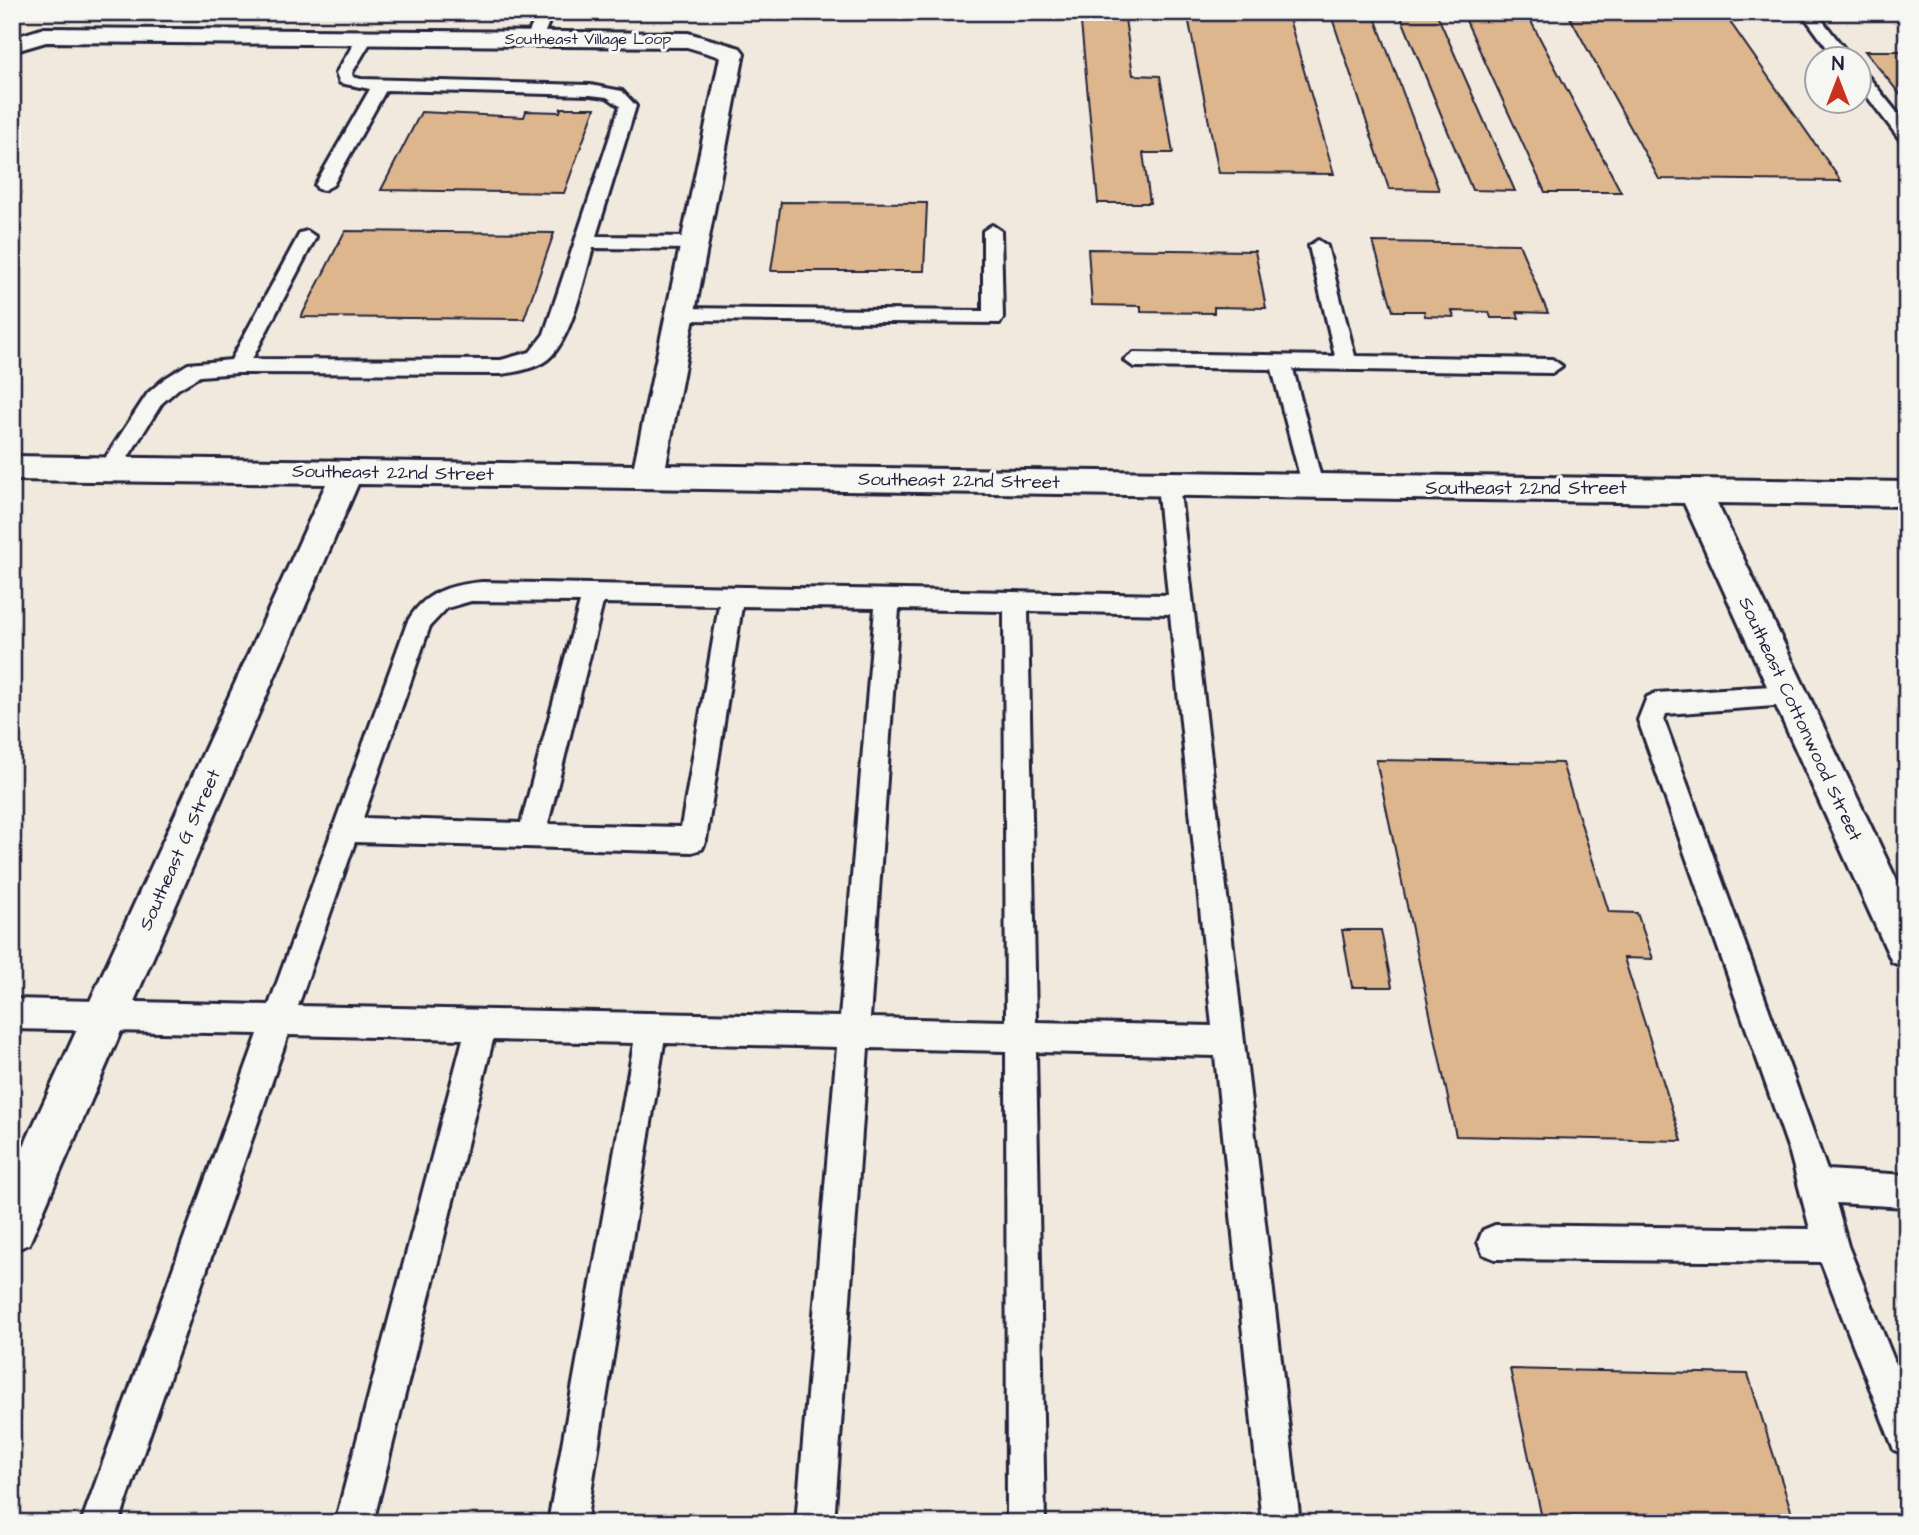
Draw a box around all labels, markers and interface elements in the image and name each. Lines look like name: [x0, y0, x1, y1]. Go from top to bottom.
street label: Southeast Village Loop: [505, 28, 671, 51]
north arrow: [1804, 46, 1874, 116]
text: N: [1832, 51, 1844, 78]
street label: Southeast 22nd Street: [292, 458, 494, 488]
street label: Southeast 22nd Street: [858, 466, 1060, 496]
street label: Southeast 22nd Street: [1425, 475, 1627, 502]
street label: Southeast Cottonwood Street: [1731, 592, 1869, 846]
street label: Southeast G Street: [132, 765, 228, 935]

